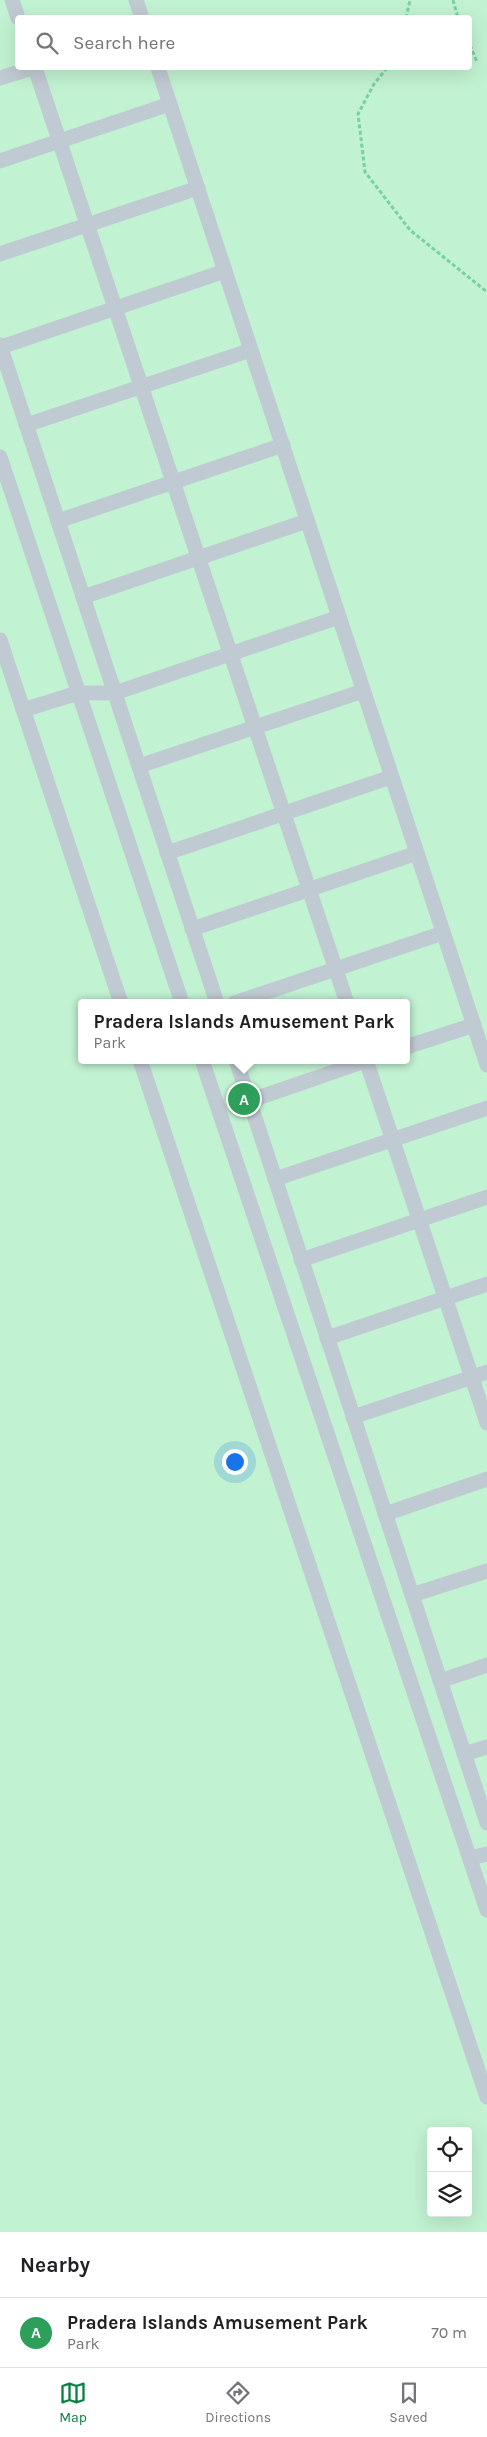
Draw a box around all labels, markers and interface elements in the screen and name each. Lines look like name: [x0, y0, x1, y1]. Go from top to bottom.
search box: [15, 15, 472, 70]
icon: search: [33, 29, 61, 57]
text: Search here: [73, 32, 175, 54]
popup: [78, 999, 410, 1064]
text: Pradera Islands Amusement Park: [94, 1011, 394, 1033]
text: Park: [94, 1033, 126, 1052]
pin: A: [228, 1080, 260, 1118]
your location: [222, 1449, 248, 1475]
map controls: [427, 2127, 472, 2217]
button: locate: [427, 2127, 472, 2172]
button: layers: [427, 2172, 472, 2217]
text: Nearby: [20, 2253, 90, 2277]
text: Pradera Islands Amusement Park: [67, 2312, 368, 2334]
text: A: [31, 2323, 41, 2342]
text: 70 m: [431, 2323, 467, 2342]
text: Park: [67, 2334, 99, 2353]
tab: Map: [59, 2379, 87, 2426]
tab: Directions: [205, 2379, 271, 2426]
tab: Saved: [389, 2379, 428, 2426]

